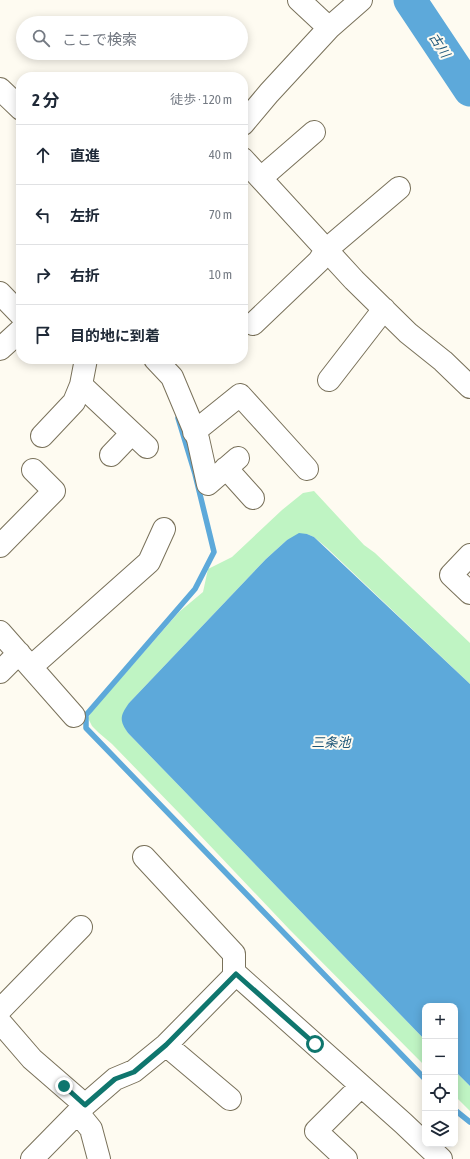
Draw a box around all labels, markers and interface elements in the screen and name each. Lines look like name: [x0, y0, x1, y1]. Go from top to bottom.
search box: [16, 16, 248, 60]
icon: search: [30, 27, 52, 49]
water label: 古川: [426, 30, 454, 62]
text: ここで検索: [62, 31, 137, 48]
text: 2 分: [32, 90, 59, 110]
text: 徒歩 · 120 m: [170, 92, 232, 107]
icon: ahead: [32, 144, 54, 166]
text: 直進: [70, 147, 100, 164]
text: 40 m: [209, 147, 232, 162]
icon: left: [32, 204, 54, 226]
text: 左折: [70, 207, 100, 224]
text: 70 m: [209, 207, 232, 222]
icon: right: [32, 264, 54, 286]
text: 右折: [70, 267, 100, 284]
text: 10 m: [209, 267, 232, 282]
icon: arrive: [32, 324, 54, 346]
text: 目的地に到着: [70, 327, 160, 344]
water label: 三条池: [311, 735, 352, 750]
map controls: [422, 1003, 458, 1147]
button: +: [422, 1003, 458, 1039]
route start: [306, 1035, 324, 1053]
button: −: [422, 1039, 458, 1075]
button: locate: [422, 1075, 458, 1111]
route end: [55, 1077, 73, 1095]
button: layers: [422, 1111, 458, 1147]

